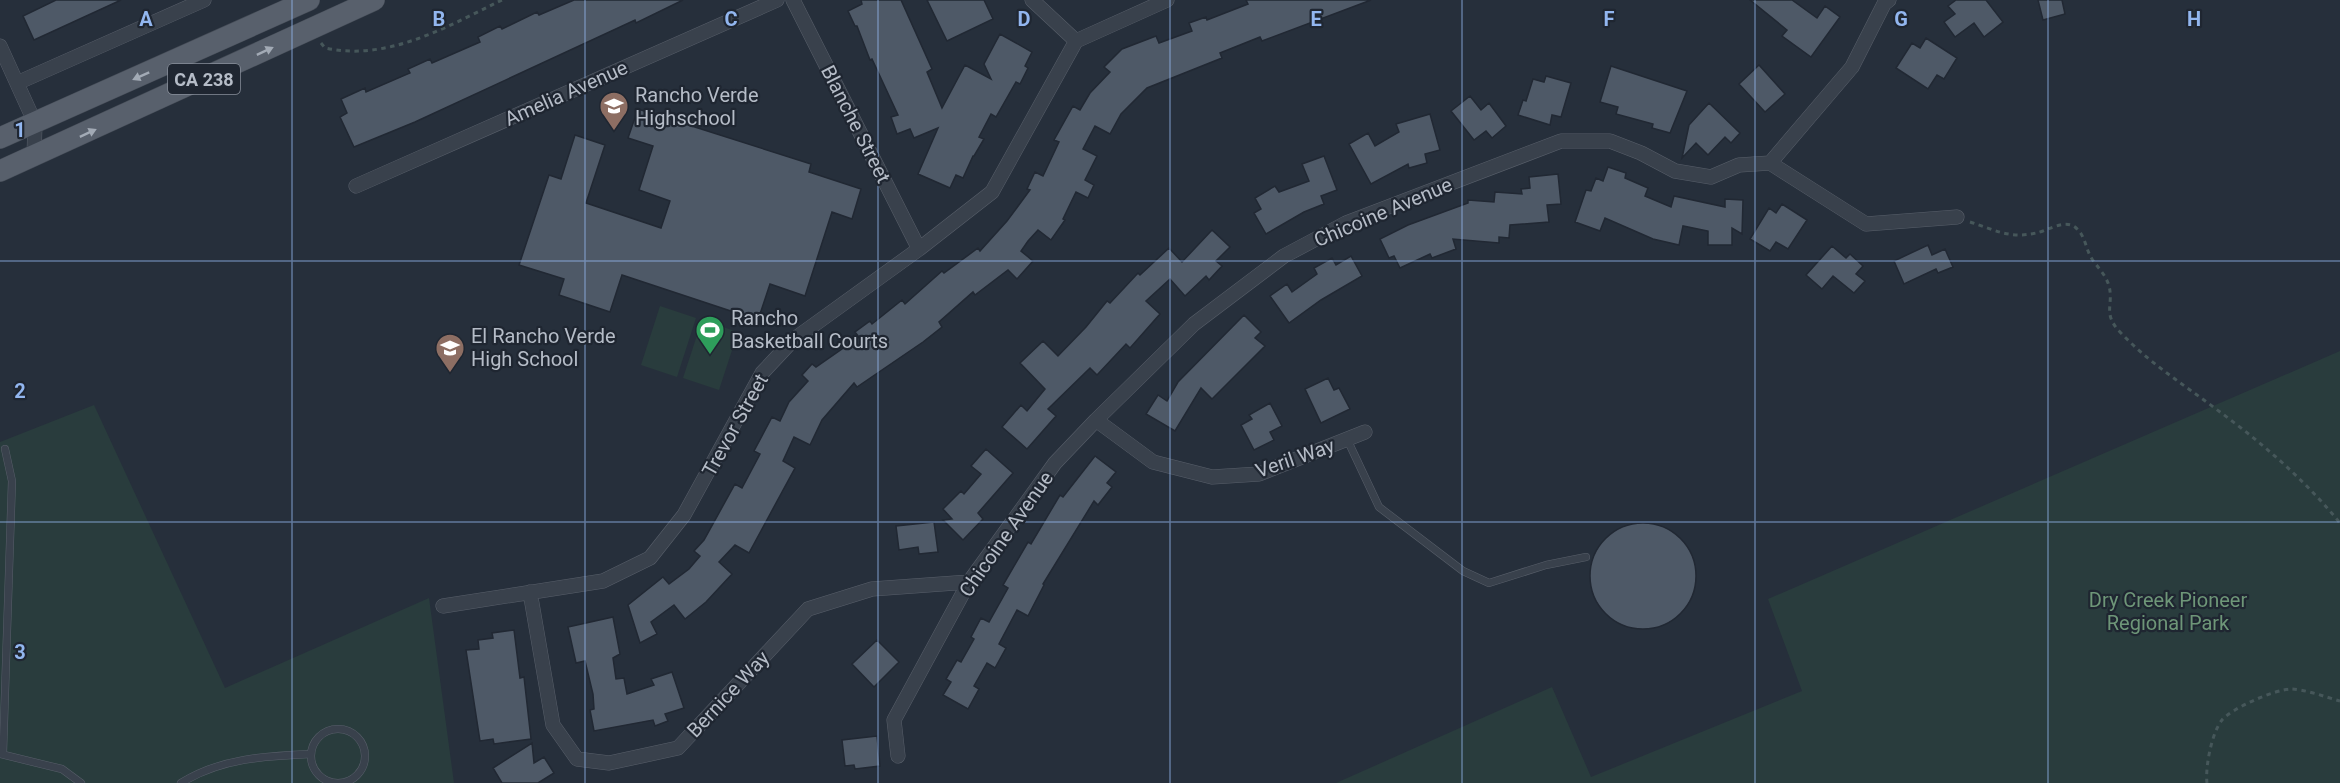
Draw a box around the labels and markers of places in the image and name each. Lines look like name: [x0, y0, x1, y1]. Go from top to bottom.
place label: Rancho Verde Highschool: [635, 83, 759, 130]
school or university icon: Rancho Verde Highschool: [598, 90, 630, 132]
place label: Rancho Basketball Courts: [731, 306, 888, 353]
sports icon: Rancho Basketball Courts: [694, 314, 726, 356]
place label: El Rancho Verde High School: [471, 324, 616, 371]
school or university icon: El Rancho Verde High School: [434, 332, 466, 374]

